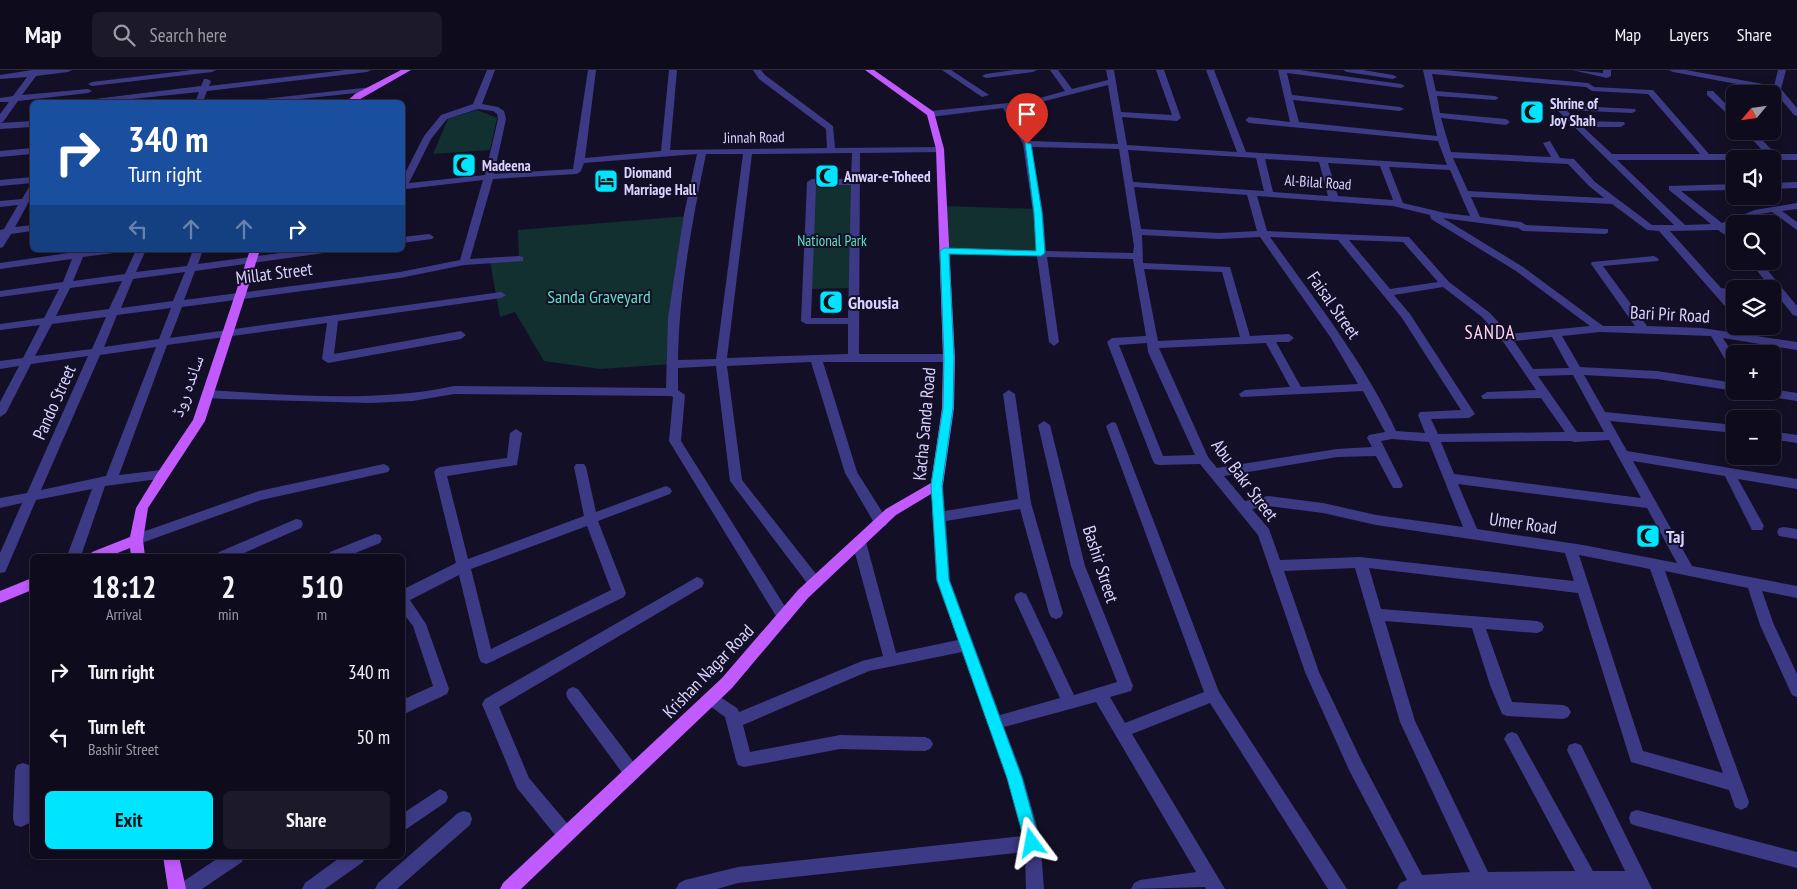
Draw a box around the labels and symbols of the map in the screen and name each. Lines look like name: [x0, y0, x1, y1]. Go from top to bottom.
north arrow: [1726, 85, 1781, 140]
pin: [1006, 93, 1048, 144]
place label: Shrine of Joy Shah: [1549, 94, 1599, 130]
mosque icon: Shrine of Joy Shah: [1519, 99, 1545, 125]
street label: Jinnah Road: [722, 127, 785, 147]
mosque icon: Madeena: [451, 152, 477, 178]
place label: Madeena: [482, 156, 531, 175]
place label: Diomand Marriage Hall: [624, 163, 696, 199]
mosque icon: Anwar-e-Toheed: [814, 163, 840, 189]
place label: Anwar-e-Toheed: [843, 167, 931, 186]
hotel icon: Diomand Marriage Hall: [593, 168, 619, 194]
street label: Al-Bilal Road: [1284, 170, 1352, 194]
park label: National Park: [797, 231, 867, 250]
street label: Millat Street: [234, 257, 314, 289]
street label: Faisal Street: [1302, 267, 1366, 343]
park label: Sanda Graveyard: [547, 285, 651, 308]
mosque icon: Ghousia: [818, 289, 844, 315]
place label: Ghousia: [848, 291, 899, 314]
street label: Bari Pir Road: [1630, 300, 1710, 328]
district label: SANDA: [1465, 320, 1515, 344]
street label: ساندہ روڈ: [165, 352, 209, 420]
street label: Pando Street: [27, 361, 81, 443]
street label: Kacha Sanda Road: [908, 367, 940, 481]
street label: Abu Bakr Street: [1207, 434, 1283, 526]
street label: Umer Road: [1488, 507, 1558, 539]
street label: Bashir Street: [1078, 523, 1124, 605]
mosque icon: Taj: [1635, 523, 1661, 549]
place label: Taj: [1666, 525, 1684, 548]
street label: Krishan Nagar Road: [657, 619, 759, 723]
position arrow: [1005, 816, 1057, 868]

